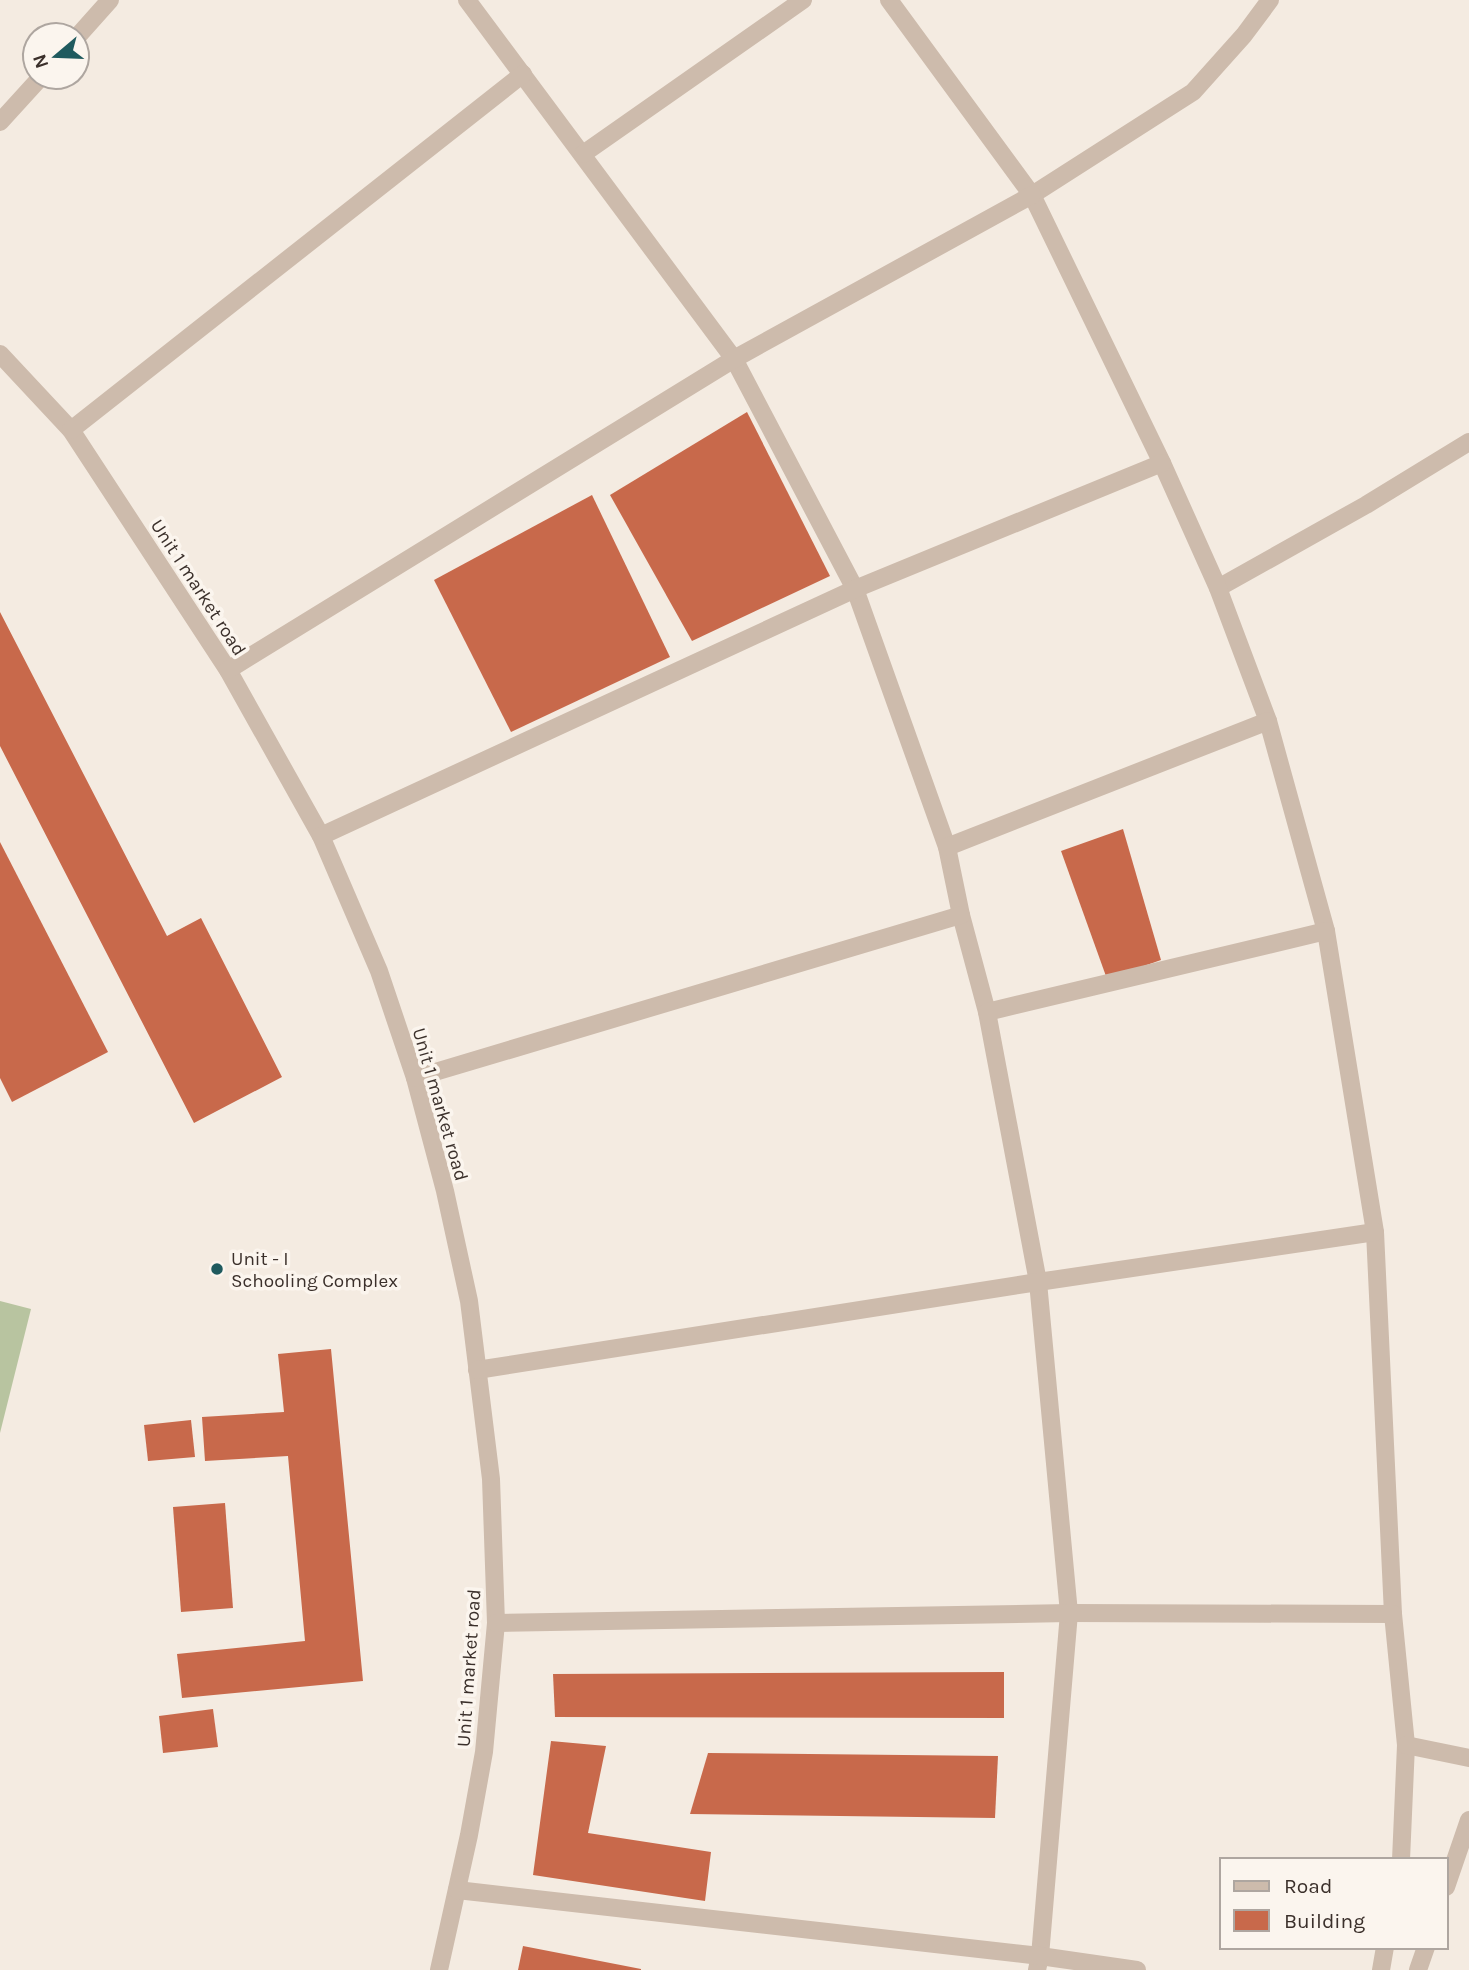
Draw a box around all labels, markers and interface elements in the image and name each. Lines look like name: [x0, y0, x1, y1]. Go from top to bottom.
north arrow: [21, 21, 91, 91]
text: N: [28, 51, 53, 71]
street label: Unit 1 market road: [146, 515, 250, 660]
street label: Unit 1 market road: [408, 1025, 472, 1183]
place label: Unit - I Schooling Complex: [231, 1248, 398, 1292]
marker: Unit - I Schooling Complex: [209, 1261, 225, 1277]
street label: Unit 1 market road: [453, 1588, 485, 1748]
legend: [1220, 1858, 1448, 1949]
text: Road: [1284, 1874, 1332, 1898]
text: Building: [1284, 1909, 1365, 1933]

